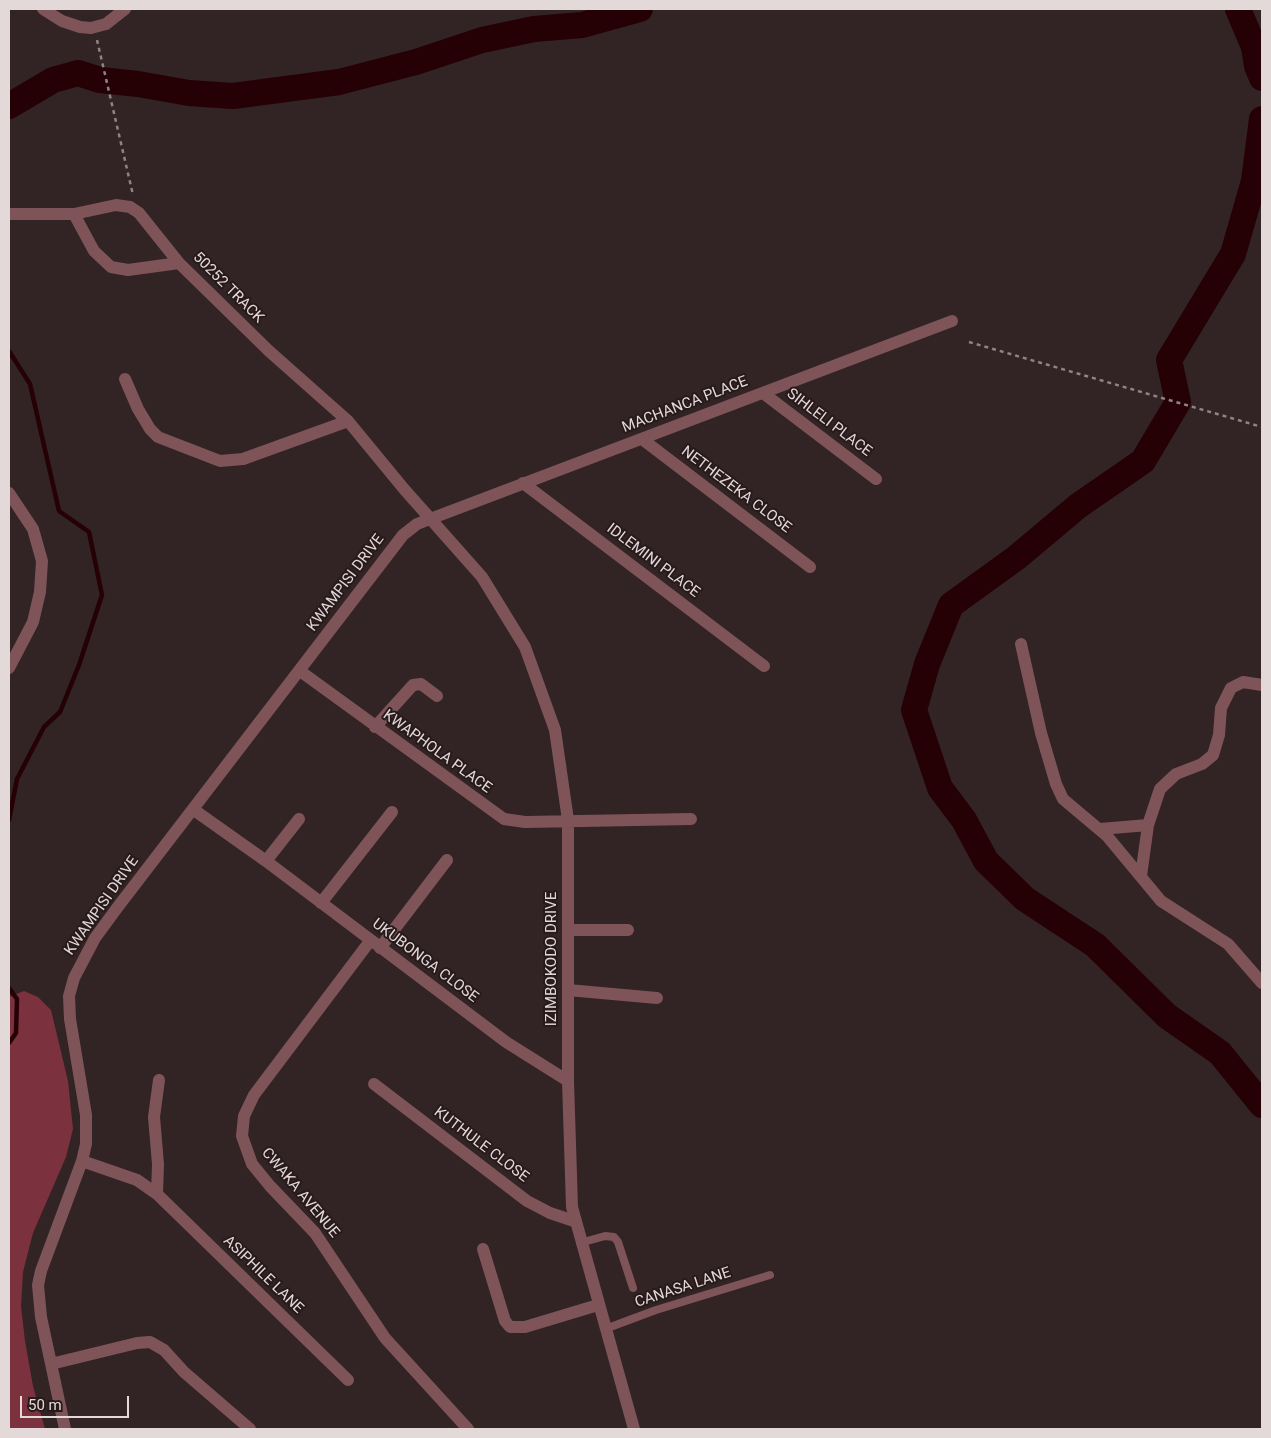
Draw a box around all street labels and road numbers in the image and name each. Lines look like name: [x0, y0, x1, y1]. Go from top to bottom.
street label: 50252 TRACK: [189, 249, 267, 327]
street label: MACHANCA PLACE: [620, 373, 750, 437]
street label: SIHLELI PLACE: [783, 385, 875, 461]
street label: NETHEZEKA CLOSE: [677, 443, 795, 537]
street label: IDLEMINI PLACE: [603, 520, 703, 602]
street label: KWAMPISI DRIVE: [304, 531, 388, 635]
street label: KWAPHOLA PLACE: [379, 706, 495, 798]
street label: KWAMPISI DRIVE: [61, 853, 143, 959]
street label: IZIMBOKODO DRIVE: [543, 892, 561, 1026]
street label: UKUBONGA CLOSE: [368, 915, 482, 1007]
street label: KUTHULE CLOSE: [430, 1104, 532, 1186]
street label: CWAKA AVENUE: [257, 1144, 343, 1242]
street label: ASIPHILE LANE: [219, 1232, 307, 1318]
street label: CANASA LANE: [633, 1264, 733, 1312]

